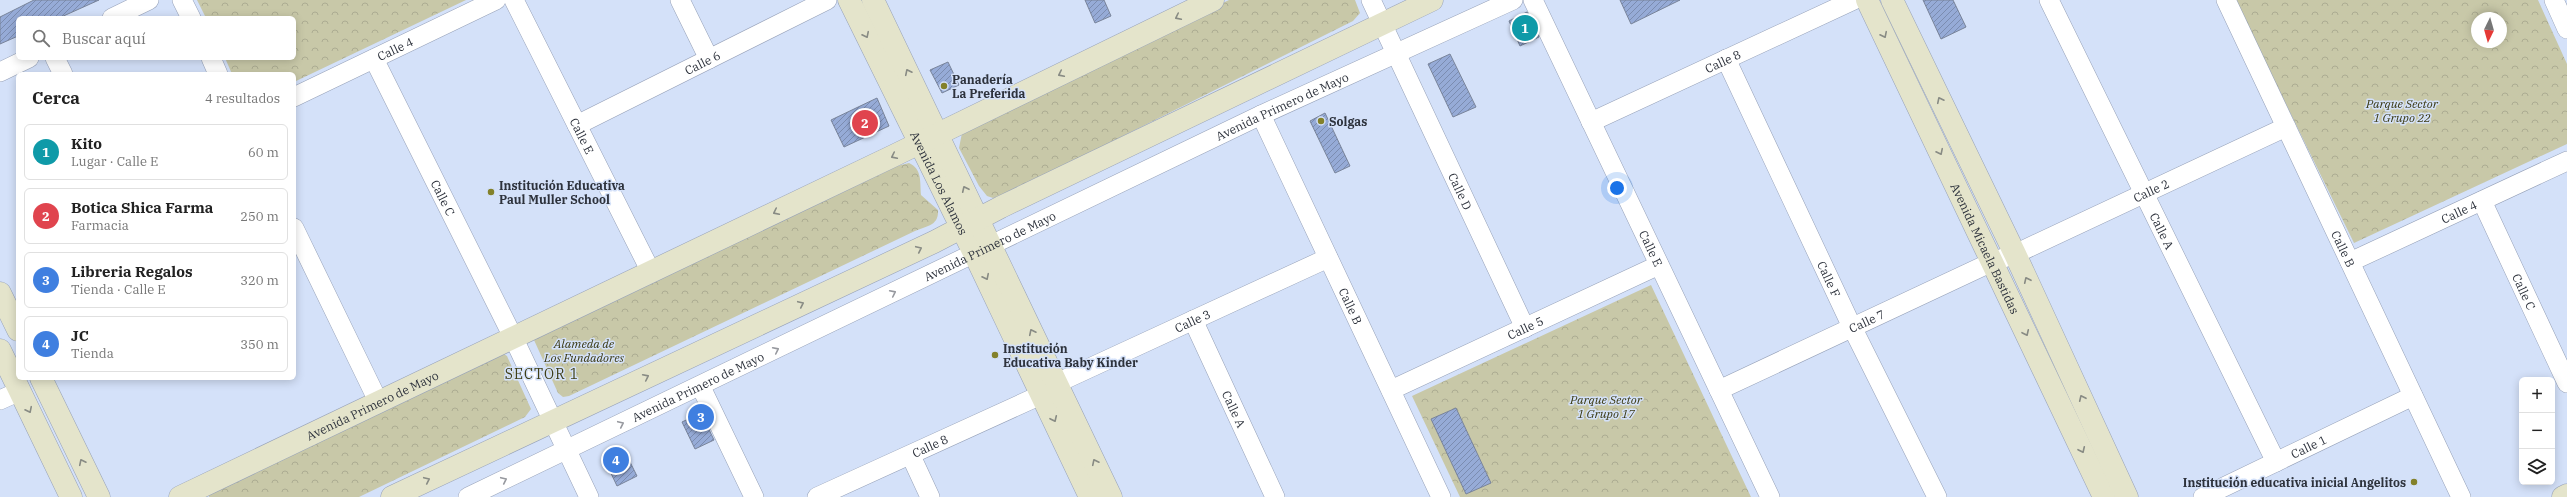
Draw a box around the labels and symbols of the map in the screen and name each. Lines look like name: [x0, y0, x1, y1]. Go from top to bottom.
one-way arrow: [1174, 12, 1182, 20]
north arrow: [2471, 12, 2507, 48]
pin: 1: [1512, 13, 1538, 43]
one-way arrow: [861, 31, 869, 38]
one-way arrow: [1879, 31, 1887, 38]
street label: Calle 4: [375, 34, 415, 63]
street label: Calle 8: [1702, 46, 1743, 76]
street label: Calle 6: [682, 47, 723, 78]
one-way arrow: [905, 69, 913, 76]
one-way arrow: [1058, 69, 1065, 77]
street label: Avenida Primero de Mayo: [1213, 69, 1351, 143]
place label: Panadería La Preferida: [952, 72, 1026, 101]
marker: Panadería La Preferida: [939, 81, 949, 91]
park label: Parque Sector 1 Grupo 22: [2365, 96, 2439, 125]
one-way arrow: [1937, 97, 1945, 104]
pin: 2: [852, 108, 878, 138]
place label: Solgas: [1329, 114, 1367, 129]
street label: Calle E: [567, 115, 598, 156]
marker: Solgas: [1316, 116, 1326, 126]
street label: Avenida Los Alamos: [907, 129, 971, 237]
one-way arrow: [1935, 148, 1943, 156]
one-way arrow: [890, 151, 898, 159]
street label: Calle D: [1446, 170, 1476, 212]
street label: Calle 2: [2131, 175, 2171, 205]
street label: Calle C: [428, 177, 459, 218]
place label: Institución Educativa Paul Muller School: [499, 178, 625, 207]
your location: [1607, 178, 1627, 198]
street label: Avenida Micaela Bastidas: [1948, 180, 2023, 316]
one-way arrow: [962, 186, 970, 193]
marker: Institución Educativa Paul Muller School: [486, 187, 496, 197]
street label: Calle 4: [2438, 197, 2479, 226]
one-way arrow: [773, 207, 781, 215]
street label: Avenida Primero de Mayo: [921, 207, 1058, 284]
street label: Calle A: [2147, 210, 2178, 252]
street label: Calle E: [1636, 228, 1666, 269]
street label: Calle B: [2328, 228, 2359, 269]
one-way arrow: [915, 246, 923, 254]
street label: Calle F: [1814, 258, 1844, 299]
street label: Calle C: [2509, 271, 2539, 312]
one-way arrow: [981, 273, 989, 280]
one-way arrow: [2024, 277, 2032, 284]
street label: Calle B: [1336, 285, 1366, 327]
one-way arrow: [888, 290, 896, 297]
one-way arrow: [798, 300, 805, 308]
street label: Calle 3: [1172, 306, 1213, 335]
street label: Calle 7: [1846, 306, 1887, 336]
street label: Calle 5: [1505, 313, 1545, 342]
one-way arrow: [1029, 329, 1037, 336]
one-way arrow: [2021, 329, 2029, 336]
park label: Alameda de Los Fundadores: [543, 336, 625, 365]
place label: Institución Educativa Baby Kinder: [1003, 341, 1138, 370]
one-way arrow: [772, 347, 779, 355]
street label: Avenida Primero de Mayo: [629, 348, 766, 424]
marker: Institución Educativa Baby Kinder: [990, 350, 1000, 360]
district label: SECTOR 1: [505, 365, 579, 383]
street label: Avenida Primero de Mayo: [304, 367, 441, 443]
one-way arrow: [641, 374, 649, 382]
street label: Calle A: [1219, 388, 1250, 430]
park label: Parque Sector 1 Grupo 17: [1569, 392, 1643, 421]
one-way arrow: [2079, 395, 2087, 402]
pin: 3: [688, 402, 714, 432]
one-way arrow: [24, 406, 32, 413]
one-way arrow: [1049, 415, 1057, 423]
one-way arrow: [617, 421, 624, 429]
street label: Calle 8: [909, 431, 950, 460]
street label: Calle 1: [2288, 431, 2329, 461]
pin: 4: [603, 445, 629, 475]
one-way arrow: [2077, 446, 2085, 454]
one-way arrow: [1092, 458, 1100, 466]
one-way arrow: [79, 459, 87, 466]
place label: Institución educativa inicial Angelitos: [2183, 475, 2406, 490]
one-way arrow: [423, 477, 430, 485]
one-way arrow: [499, 477, 507, 485]
marker: Institución educativa inicial Angelitos: [2409, 477, 2419, 487]

